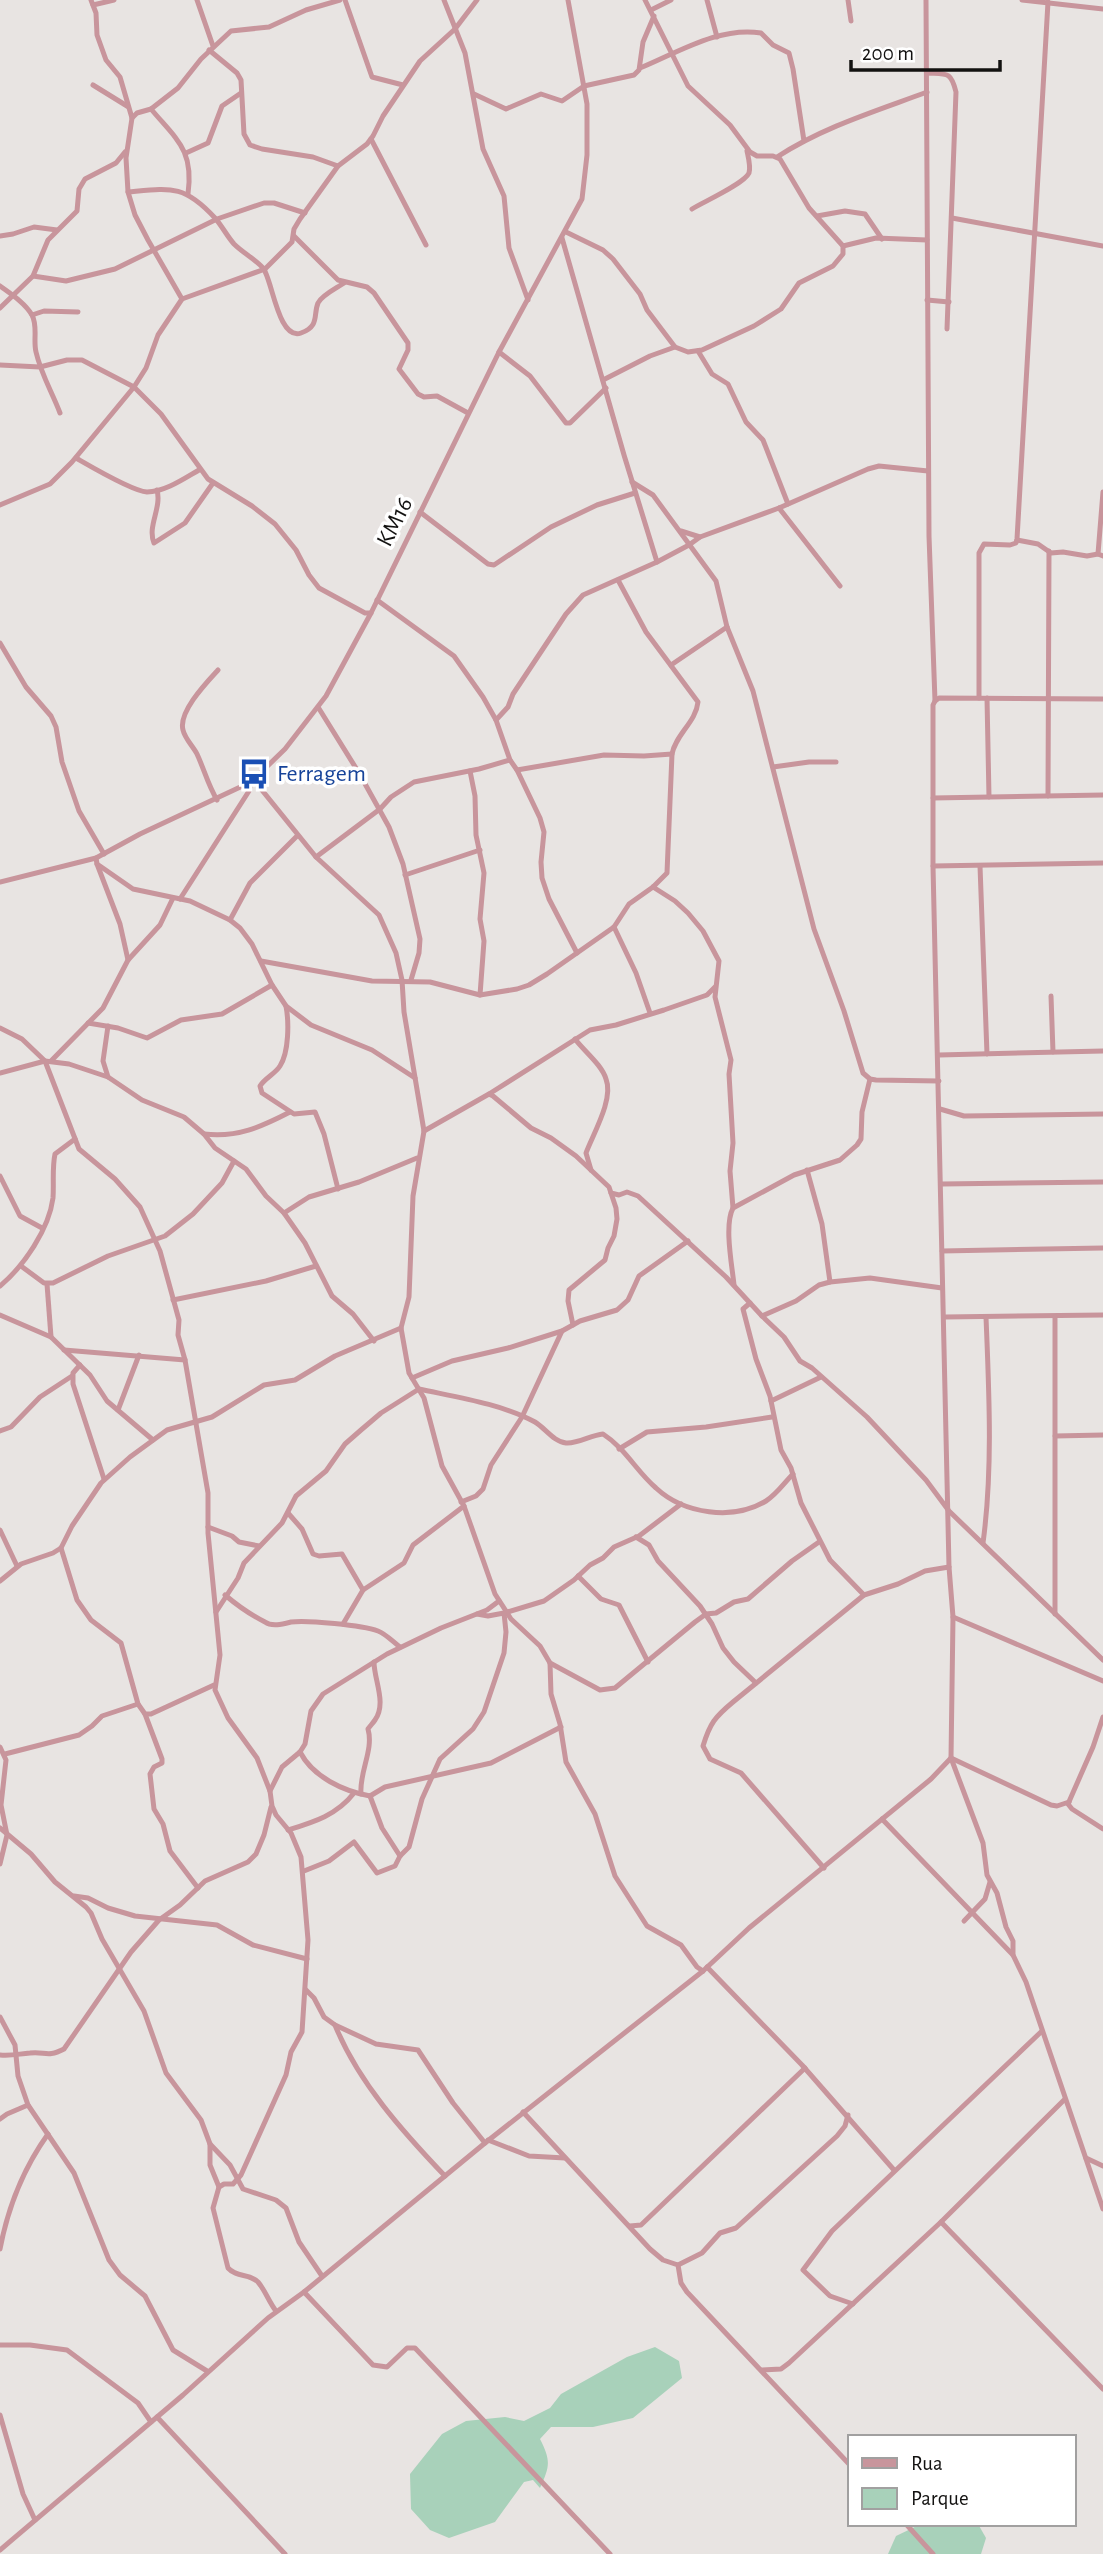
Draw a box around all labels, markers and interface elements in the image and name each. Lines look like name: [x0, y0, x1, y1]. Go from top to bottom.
scale bar: [851, 28, 1000, 72]
text: 200 m: [862, 43, 914, 64]
street label: KM16: [373, 494, 417, 550]
bus stop icon: Ferragem: [237, 757, 271, 791]
place label: Ferragem: [277, 762, 366, 786]
legend: [848, 2435, 1075, 2526]
text: Rua: [911, 2453, 943, 2474]
text: Parque: [911, 2488, 969, 2509]

